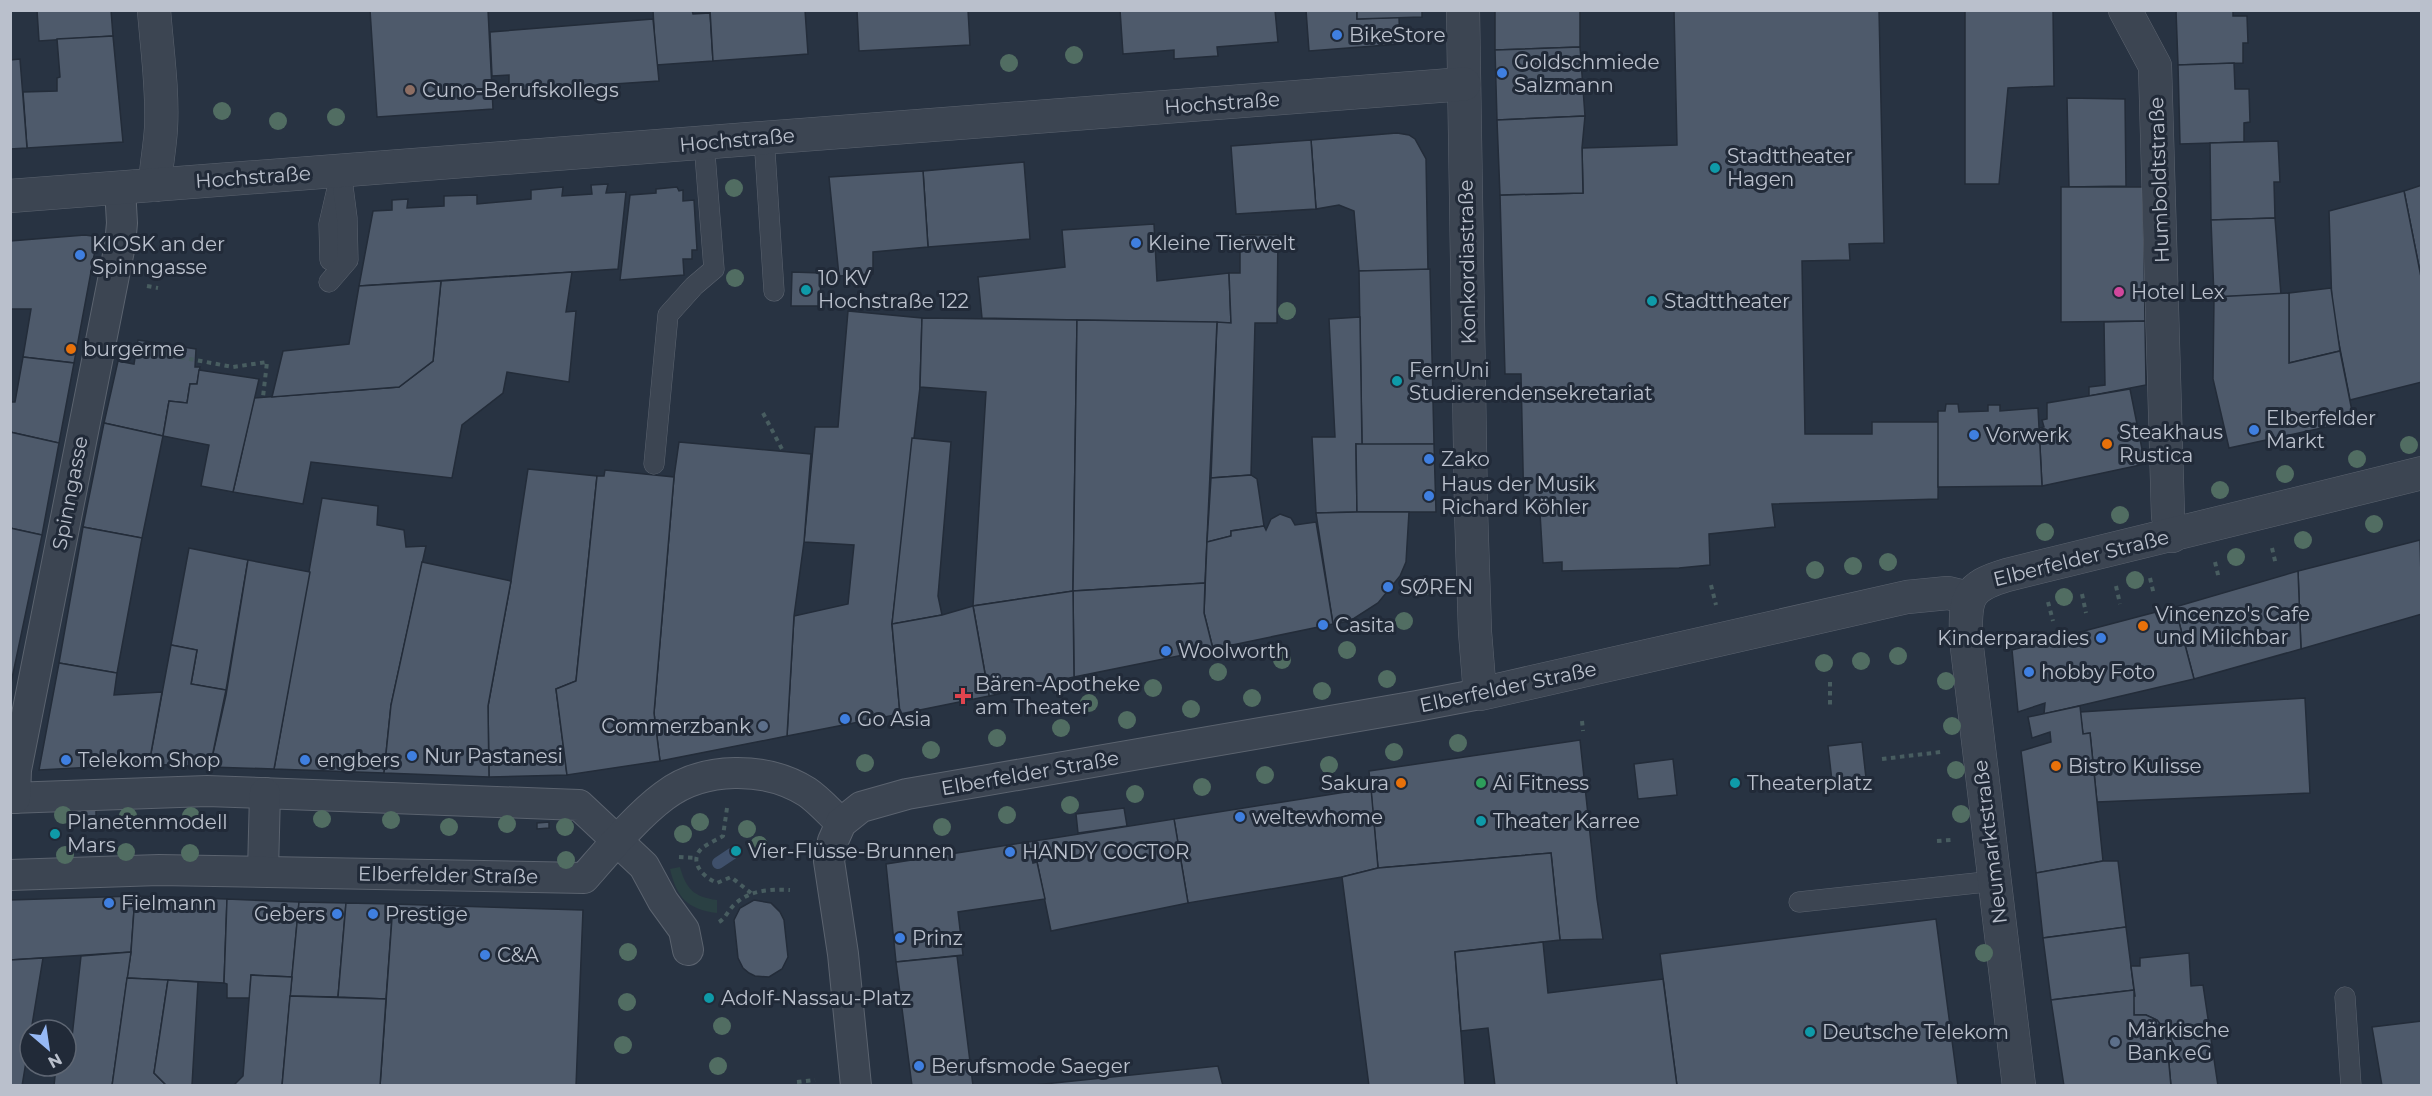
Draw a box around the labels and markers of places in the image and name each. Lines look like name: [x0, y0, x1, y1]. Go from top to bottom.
place label: BikeStore: [1349, 23, 1446, 47]
marker: BikeStore: [1330, 28, 1344, 42]
place label: Goldschmiede Salzmann: [1514, 50, 1660, 97]
marker: Goldschmiede Salzmann: [1495, 66, 1509, 80]
place label: Cuno-Berufskollegs: [422, 78, 619, 102]
marker: Cuno-Berufskollegs: [403, 83, 417, 97]
place label: Stadttheater Hagen: [1727, 144, 1853, 191]
marker: Stadttheater Hagen: [1708, 161, 1722, 175]
place label: Kleine Tierwelt: [1148, 231, 1296, 255]
place label: KIOSK an der Spinngasse: [92, 232, 225, 279]
marker: Kleine Tierwelt: [1129, 236, 1143, 250]
marker: KIOSK an der Spinngasse: [73, 248, 87, 262]
place label: 10 KV Hochstraße 122: [818, 266, 969, 313]
place label: Hotel Lex: [2131, 280, 2225, 304]
marker: 10 KV Hochstraße 122: [799, 283, 813, 297]
marker: Hotel Lex: [2112, 285, 2126, 299]
place label: Stadttheater: [1664, 289, 1790, 313]
marker: Stadttheater: [1645, 294, 1659, 308]
place label: burgerme: [83, 337, 185, 361]
marker: burgerme: [64, 342, 78, 356]
place label: FernUni Studierendensekretariat: [1409, 358, 1653, 405]
marker: FernUni Studierendensekretariat: [1390, 374, 1404, 388]
place label: Elberfelder Markt: [2266, 406, 2376, 453]
place label: Steakhaus Rustica: [2119, 420, 2223, 467]
place label: Vorwerk: [1986, 423, 2069, 447]
marker: Elberfelder Markt: [2247, 423, 2261, 437]
marker: Vorwerk: [1967, 428, 1981, 442]
marker: Steakhaus Rustica: [2100, 437, 2114, 451]
place label: Zako: [1441, 447, 1490, 471]
marker: Zako: [1422, 452, 1436, 466]
place label: Haus der Musik Richard Köhler: [1441, 472, 1596, 519]
marker: Haus der Musik Richard Köhler: [1422, 489, 1436, 503]
place label: SØREN: [1400, 575, 1473, 599]
marker: SØREN: [1381, 580, 1395, 594]
place label: Vincenzo's Cafe und Milchbar: [2155, 602, 2310, 649]
place label: Casita: [1335, 613, 1395, 637]
marker: Casita: [1316, 618, 1330, 632]
marker: Vincenzo's Cafe und Milchbar: [2136, 619, 2150, 633]
place label: Kinderparadies: [1937, 626, 2089, 650]
marker: Kinderparadies: [2094, 631, 2108, 645]
place label: Woolworth: [1178, 639, 1289, 663]
marker: Woolworth: [1159, 644, 1173, 658]
place label: hobby Foto: [2041, 660, 2155, 684]
marker: hobby Foto: [2022, 665, 2036, 679]
place label: Bären-Apotheke am Theater: [975, 672, 1140, 719]
marker: Bären-Apotheke am Theater: [956, 689, 970, 703]
place label: Go Asia: [857, 707, 931, 731]
marker: Go Asia: [838, 712, 852, 726]
place label: Commerzbank: [601, 714, 751, 738]
marker: Commerzbank: [756, 719, 770, 733]
place label: Nur Pastanesi: [424, 744, 563, 768]
place label: Telekom Shop: [78, 748, 220, 772]
place label: engbers: [317, 748, 400, 772]
marker: Nur Pastanesi: [405, 749, 419, 763]
marker: Telekom Shop: [59, 753, 73, 767]
marker: engbers: [298, 753, 312, 767]
place label: Bistro Kulisse: [2068, 754, 2202, 778]
marker: Bistro Kulisse: [2049, 759, 2063, 773]
place label: Sakura: [1321, 771, 1389, 795]
place label: Ai Fitness: [1493, 771, 1589, 795]
place label: Theaterplatz: [1747, 771, 1872, 795]
marker: Sakura: [1394, 776, 1408, 790]
marker: Ai Fitness: [1474, 776, 1488, 790]
marker: Theaterplatz: [1728, 776, 1742, 790]
place label: weltewhome: [1252, 805, 1383, 829]
place label: Theater Karree: [1493, 809, 1640, 833]
place label: Planetenmodell Mars: [67, 810, 228, 857]
marker: weltewhome: [1233, 810, 1247, 824]
marker: Theater Karree: [1474, 814, 1488, 828]
marker: Planetenmodell Mars: [48, 827, 62, 841]
place label: Vier-Flüsse-Brunnen: [748, 839, 955, 863]
place label: HANDY COCTOR: [1022, 840, 1189, 864]
marker: Vier-Flüsse-Brunnen: [729, 844, 743, 858]
marker: HANDY COCTOR: [1003, 845, 1017, 859]
place label: Fielmann: [121, 891, 217, 915]
marker: Fielmann: [102, 896, 116, 910]
place label: Gebers: [254, 902, 325, 926]
place label: Prestige: [385, 902, 468, 926]
marker: Gebers: [330, 907, 344, 921]
marker: Prestige: [366, 907, 380, 921]
place label: Prinz: [912, 926, 963, 950]
marker: Prinz: [893, 931, 907, 945]
place label: C&A: [497, 943, 539, 967]
marker: C&A: [478, 948, 492, 962]
place label: Adolf-Nassau-Platz: [721, 986, 911, 1010]
marker: Adolf-Nassau-Platz: [702, 991, 716, 1005]
place label: Märkische Bank eG: [2127, 1018, 2230, 1065]
place label: Deutsche Telekom: [1822, 1020, 2009, 1044]
marker: Deutsche Telekom: [1803, 1025, 1817, 1039]
marker: Märkische Bank eG: [2108, 1035, 2122, 1049]
place label: Berufsmode Saeger: [931, 1054, 1131, 1078]
marker: Berufsmode Saeger: [912, 1059, 926, 1073]

